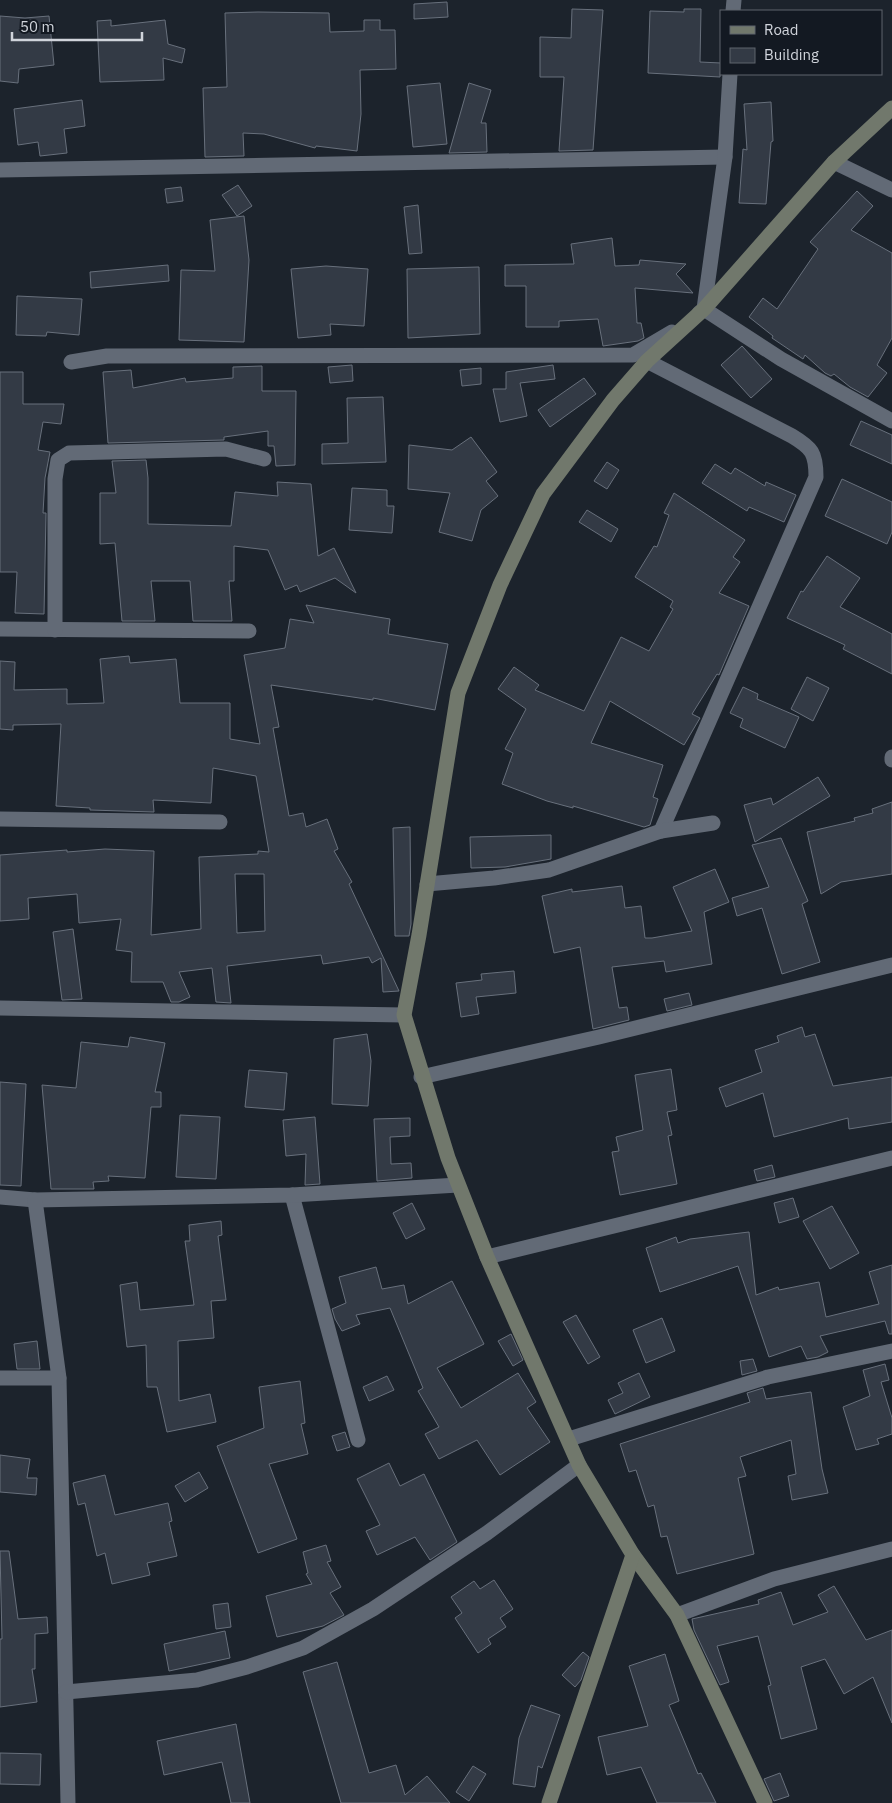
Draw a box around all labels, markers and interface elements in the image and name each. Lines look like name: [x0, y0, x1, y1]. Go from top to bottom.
scale bar: [12, 10, 142, 42]
legend: [720, 10, 882, 75]
text: 50 m: [20, 17, 55, 36]
text: Road: [764, 20, 799, 39]
text: Building: [764, 45, 819, 64]

